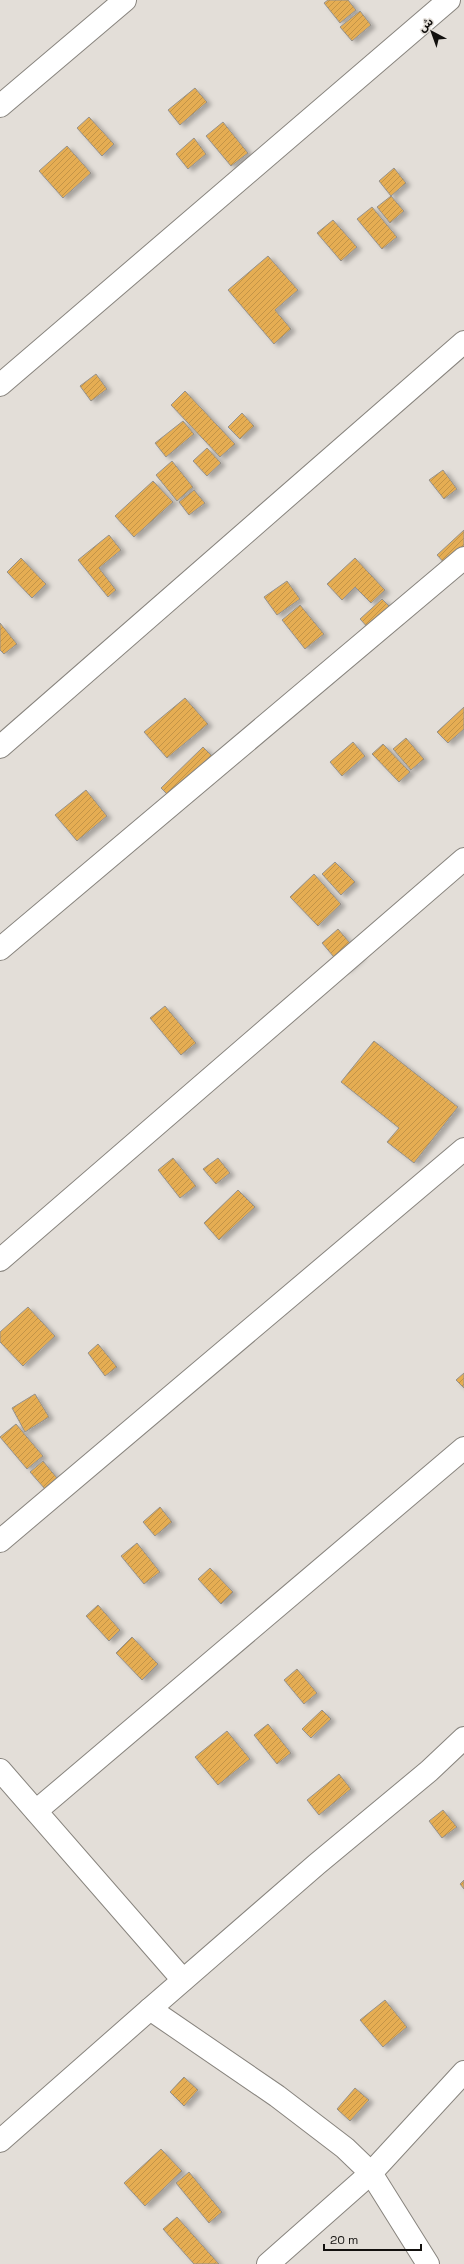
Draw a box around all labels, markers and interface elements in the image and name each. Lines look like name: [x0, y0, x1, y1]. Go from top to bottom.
north arrow: [412, 12, 452, 52]
text: ش: [415, 14, 436, 35]
scale bar: [324, 2226, 421, 2252]
text: 20 m: [330, 2232, 358, 2248]

